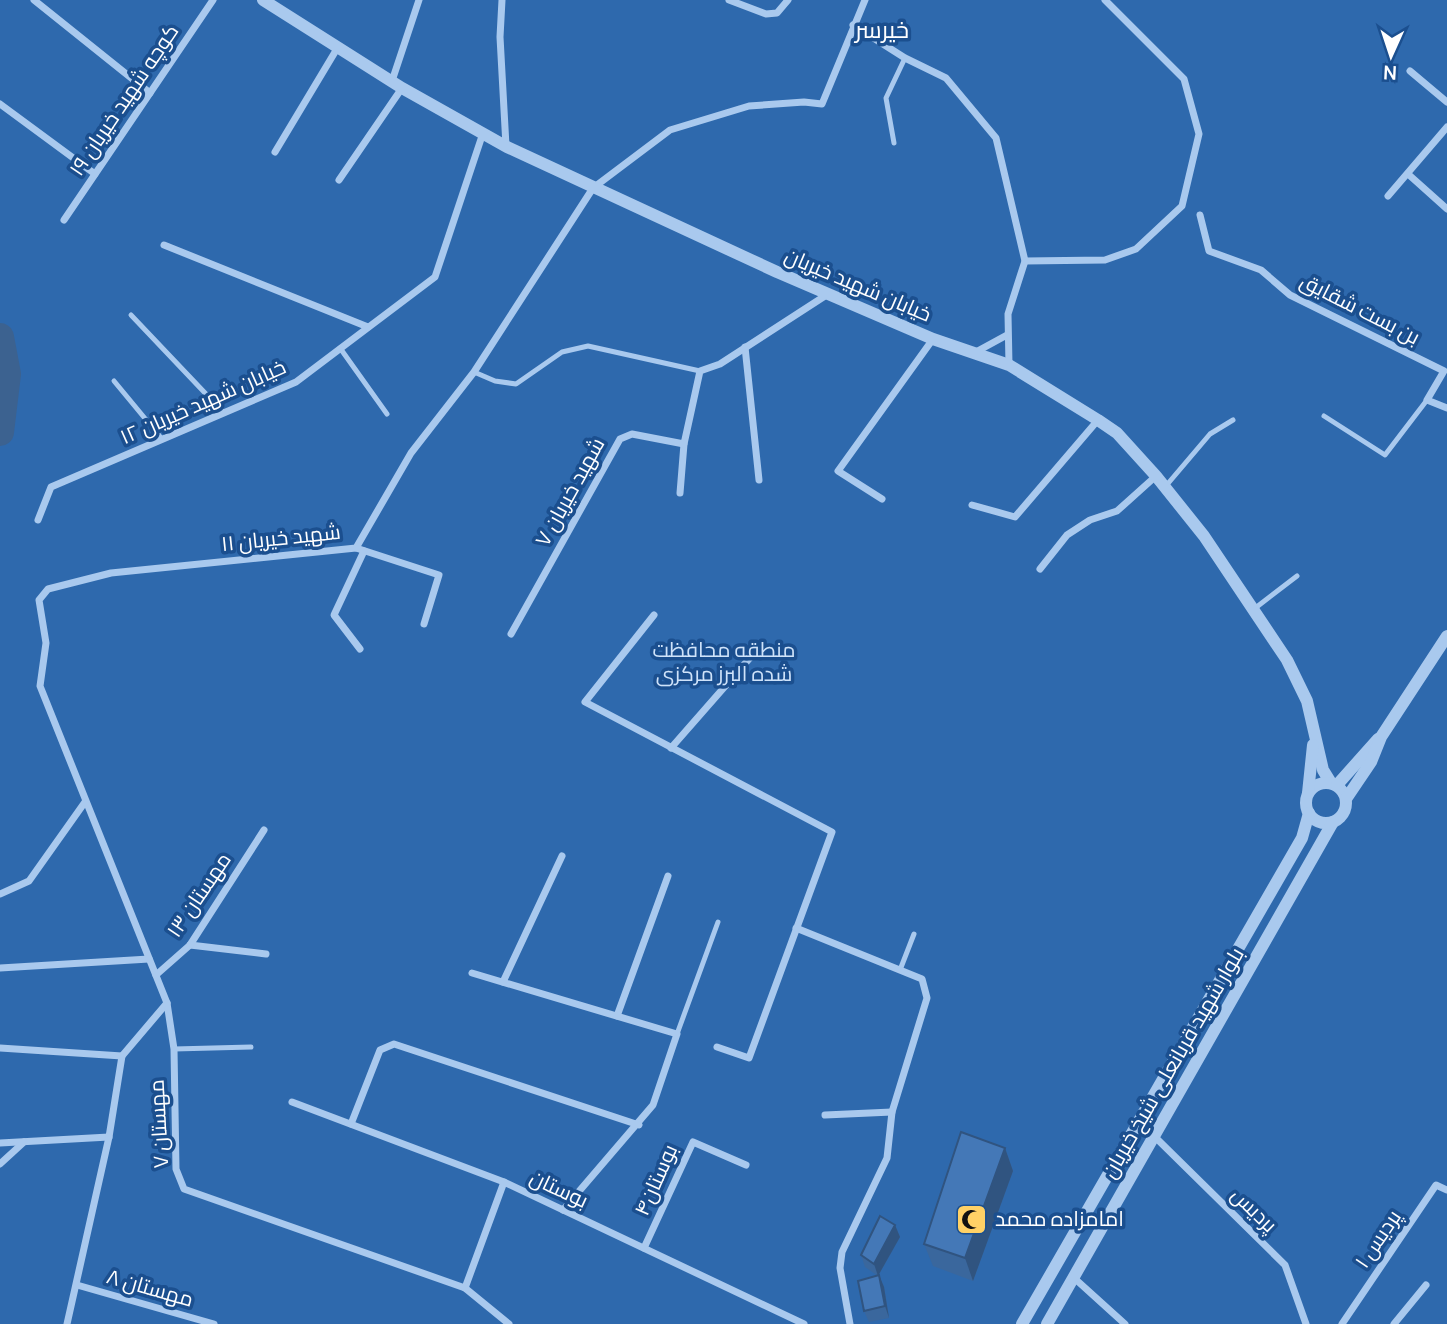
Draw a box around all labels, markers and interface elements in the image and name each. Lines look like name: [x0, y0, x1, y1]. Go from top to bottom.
district label: خیرسر: [853, 12, 909, 45]
street label: کوچه شهید خیریان ۱۹: [62, 18, 185, 181]
north arrow: [1356, 21, 1426, 91]
text: N: [1383, 60, 1398, 86]
street label: خیابان شهید خیریان: [781, 241, 936, 328]
street label: بن بست شقایق: [1296, 266, 1425, 350]
street label: خیابان شهید خیریان ۱۲: [115, 352, 290, 450]
street label: شهید خیریان ۷: [528, 432, 610, 551]
street label: شهید خیریان ۱۱: [220, 517, 342, 557]
park label: منطقه محافظت شده البرز مرکزی: [652, 635, 796, 687]
street label: مهستان ۱۳: [160, 847, 237, 942]
street label: بلوار شهید قربانعلی شیخ خیریان: [1094, 942, 1251, 1184]
street label: مهستان ۷: [142, 1079, 174, 1169]
street label: بوستان۴: [627, 1139, 683, 1220]
street label: بوستان: [526, 1162, 593, 1214]
street label: پردیس: [1225, 1181, 1284, 1239]
mosque icon: امامزاده محمد: [955, 1202, 989, 1236]
place label: امامزاده محمد: [995, 1204, 1124, 1232]
street label: پردیس ۱: [1348, 1204, 1408, 1274]
street label: مهستان ۸: [104, 1261, 197, 1313]

